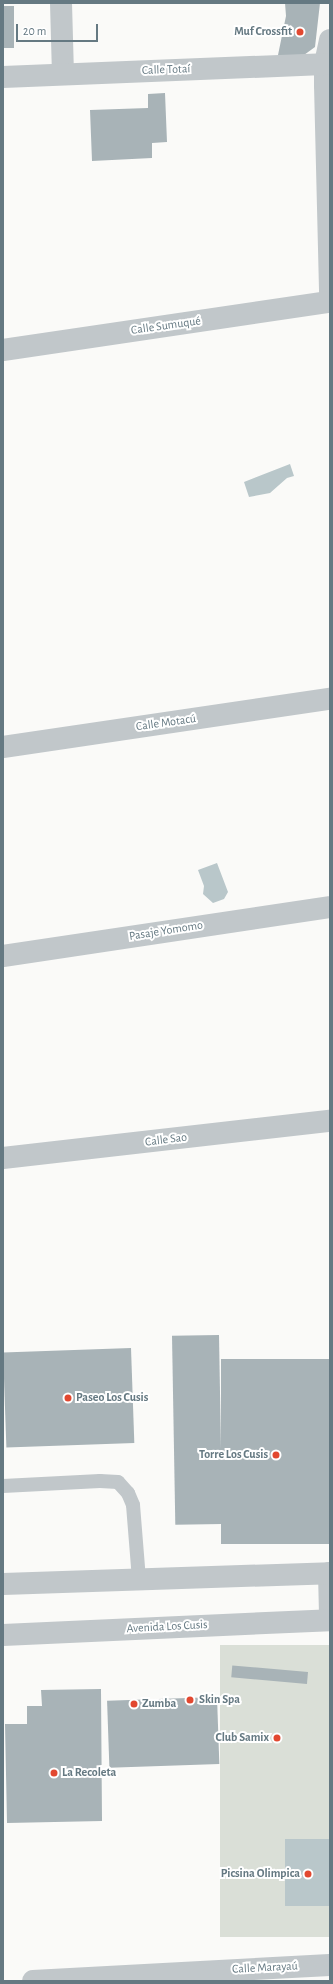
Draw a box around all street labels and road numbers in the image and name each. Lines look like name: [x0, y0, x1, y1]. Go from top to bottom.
street label: Calle Totaí: [142, 62, 190, 78]
street label: Calle Sumuqué: [130, 314, 202, 338]
street label: Calle Motacú: [135, 712, 197, 734]
street label: Pasaje Yomomo: [128, 918, 204, 944]
street label: Calle Sao: [144, 1130, 188, 1150]
street label: Avenida Los Cusis: [126, 1618, 208, 1636]
street label: Calle Marayaú: [232, 1959, 298, 1977]

